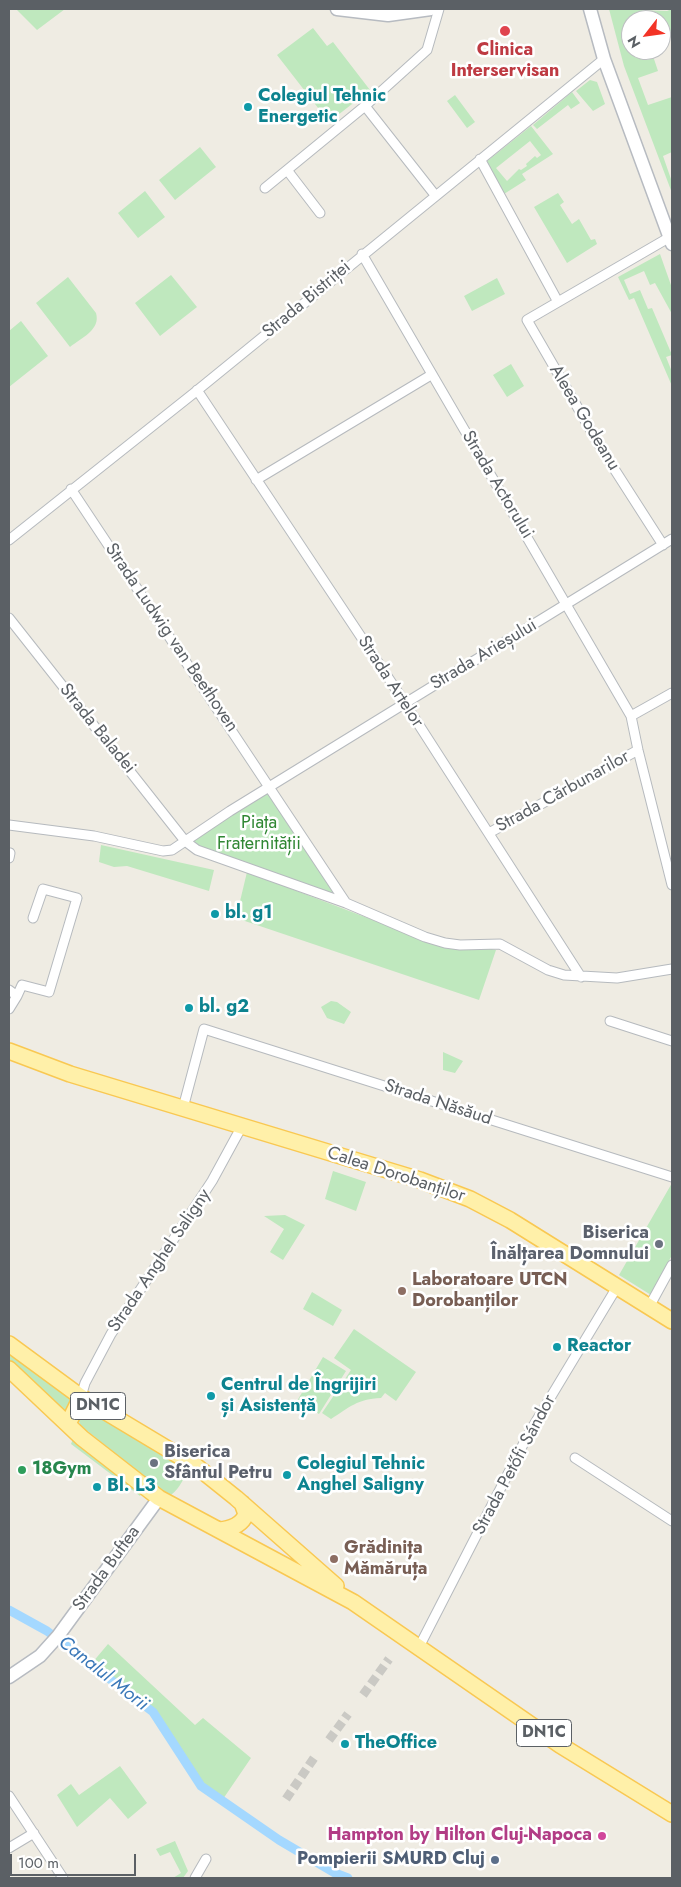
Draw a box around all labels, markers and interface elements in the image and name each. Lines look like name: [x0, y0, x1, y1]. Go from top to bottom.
north arrow: [621, 10, 671, 60]
marker: Clinica Interservisan: [498, 24, 512, 38]
text: N: [622, 32, 645, 52]
place label: Clinica Interservisan: [451, 40, 559, 82]
place label: Colegiul Tehnic Energetic: [258, 86, 386, 128]
marker: Colegiul Tehnic Energetic: [242, 101, 254, 113]
street label: Strada Bistriței: [258, 257, 356, 343]
street label: Aleea Godeanu: [544, 361, 624, 475]
street label: Strada Actorului: [456, 427, 538, 543]
street label: Strada Ludwig van Beethoven: [100, 539, 242, 737]
street label: Strada Arieșului: [427, 615, 541, 695]
street label: Strada Artelor: [352, 632, 428, 732]
street label: Strada Baladei: [54, 680, 140, 778]
street label: Strada Cărbunarilor: [492, 746, 634, 838]
park label: Piața Fraternității: [217, 813, 301, 856]
place label: bl. g1: [225, 903, 272, 925]
marker: bl. g1: [209, 908, 221, 920]
place label: bl. g2: [199, 997, 249, 1019]
marker: bl. g2: [183, 1002, 195, 1014]
street label: Strada Năsăud: [382, 1075, 494, 1131]
street label: Calea Dorobanților: [324, 1143, 468, 1207]
street label: Strada Anghel Saligny: [104, 1185, 216, 1337]
place label: Biserica Înălțarea Domnului: [491, 1223, 649, 1266]
marker: Biserica Înălțarea Domnului: [653, 1238, 665, 1250]
place label: Laboratoare UTCN Dorobanților: [412, 1270, 568, 1312]
marker: Laboratoare UTCN Dorobanților: [396, 1285, 408, 1297]
place label: Reactor: [567, 1336, 631, 1358]
marker: Reactor: [551, 1341, 563, 1353]
place label: Centrul de Îngrijiri și Asistență: [221, 1375, 377, 1418]
marker: Centrul de Îngrijiri și Asistență: [205, 1390, 217, 1402]
street label: Strada Petőfi Sándor: [469, 1391, 561, 1539]
road number: DN1C: [70, 1392, 126, 1420]
place label: Biserica Sfântul Petru: [164, 1442, 272, 1485]
place label: Colegiul Tehnic Anghel Saligny: [297, 1454, 425, 1496]
marker: Biserica Sfântul Petru: [148, 1457, 160, 1469]
place label: 18Gym: [32, 1459, 92, 1481]
marker: 18Gym: [16, 1464, 28, 1476]
marker: Colegiul Tehnic Anghel Saligny: [281, 1469, 293, 1481]
place label: Bl. L3: [107, 1476, 156, 1498]
marker: Bl. L3: [91, 1481, 103, 1493]
street label: Strada Buftea: [69, 1522, 145, 1616]
place label: Grădinița Mămăruța: [344, 1538, 428, 1580]
marker: Grădinița Mămăruța: [328, 1553, 340, 1565]
water label: Canalul Morii: [53, 1632, 153, 1716]
road number: DN1C: [516, 1720, 572, 1746]
place label: TheOffice: [355, 1733, 437, 1755]
marker: TheOffice: [339, 1738, 351, 1750]
place label: Hampton by Hilton Cluj-Napoca: [327, 1825, 592, 1847]
marker: Hampton by Hilton Cluj-Napoca: [596, 1830, 608, 1842]
scale bar: [12, 1844, 139, 1876]
place label: Pompierii SMURD Cluj: [297, 1849, 485, 1871]
text: 100 m: [18, 1852, 59, 1874]
marker: Pompierii SMURD Cluj: [489, 1854, 501, 1866]

